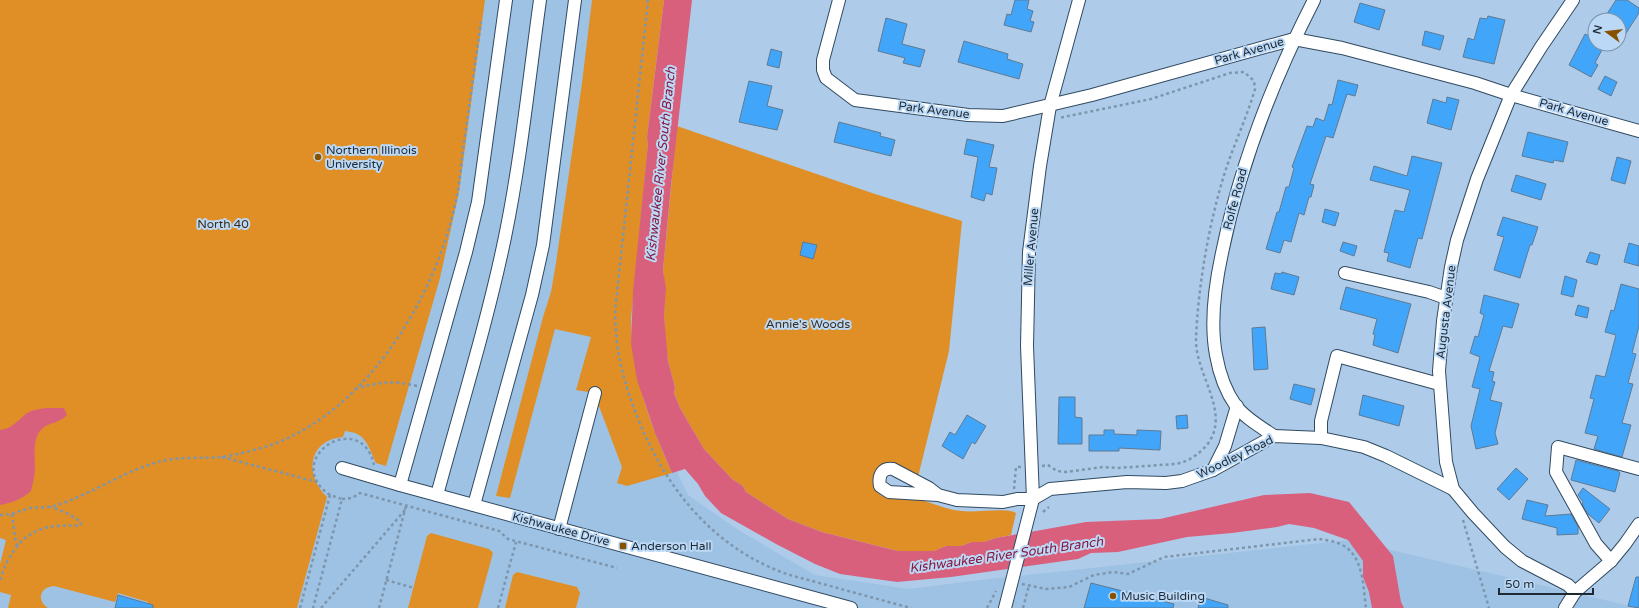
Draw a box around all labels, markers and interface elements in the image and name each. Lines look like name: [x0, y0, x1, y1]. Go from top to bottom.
north arrow: [1587, 12, 1627, 52]
text: N: [1590, 24, 1605, 35]
street label: Park Avenue: [1213, 34, 1286, 68]
water label: Kishwaukee River South Branch: [643, 65, 679, 262]
street label: Park Avenue: [1538, 95, 1611, 129]
street label: Park Avenue: [898, 99, 971, 121]
place label: Northern Illinois University: [326, 143, 417, 171]
marker: Northern Illinois University: [313, 152, 323, 162]
street label: Rolfe Road: [1220, 167, 1250, 231]
street label: Miller Avenue: [1021, 207, 1041, 286]
park label: North 40: [197, 217, 249, 231]
street label: Augusta Avenue: [1433, 264, 1459, 360]
park label: Annie's Woods: [766, 317, 850, 331]
street label: Woodley Road: [1195, 432, 1275, 482]
street label: Kishwaukee Drive: [511, 509, 611, 549]
water label: Kishwaukee River South Branch: [908, 533, 1105, 577]
place label: Anderson Hall: [631, 539, 711, 553]
marker: Anderson Hall: [618, 541, 628, 551]
scale bar: [1499, 570, 1593, 596]
text: 50 m: [1505, 577, 1534, 591]
place label: Music Building: [1121, 589, 1205, 603]
marker: Music Building: [1108, 591, 1118, 601]

